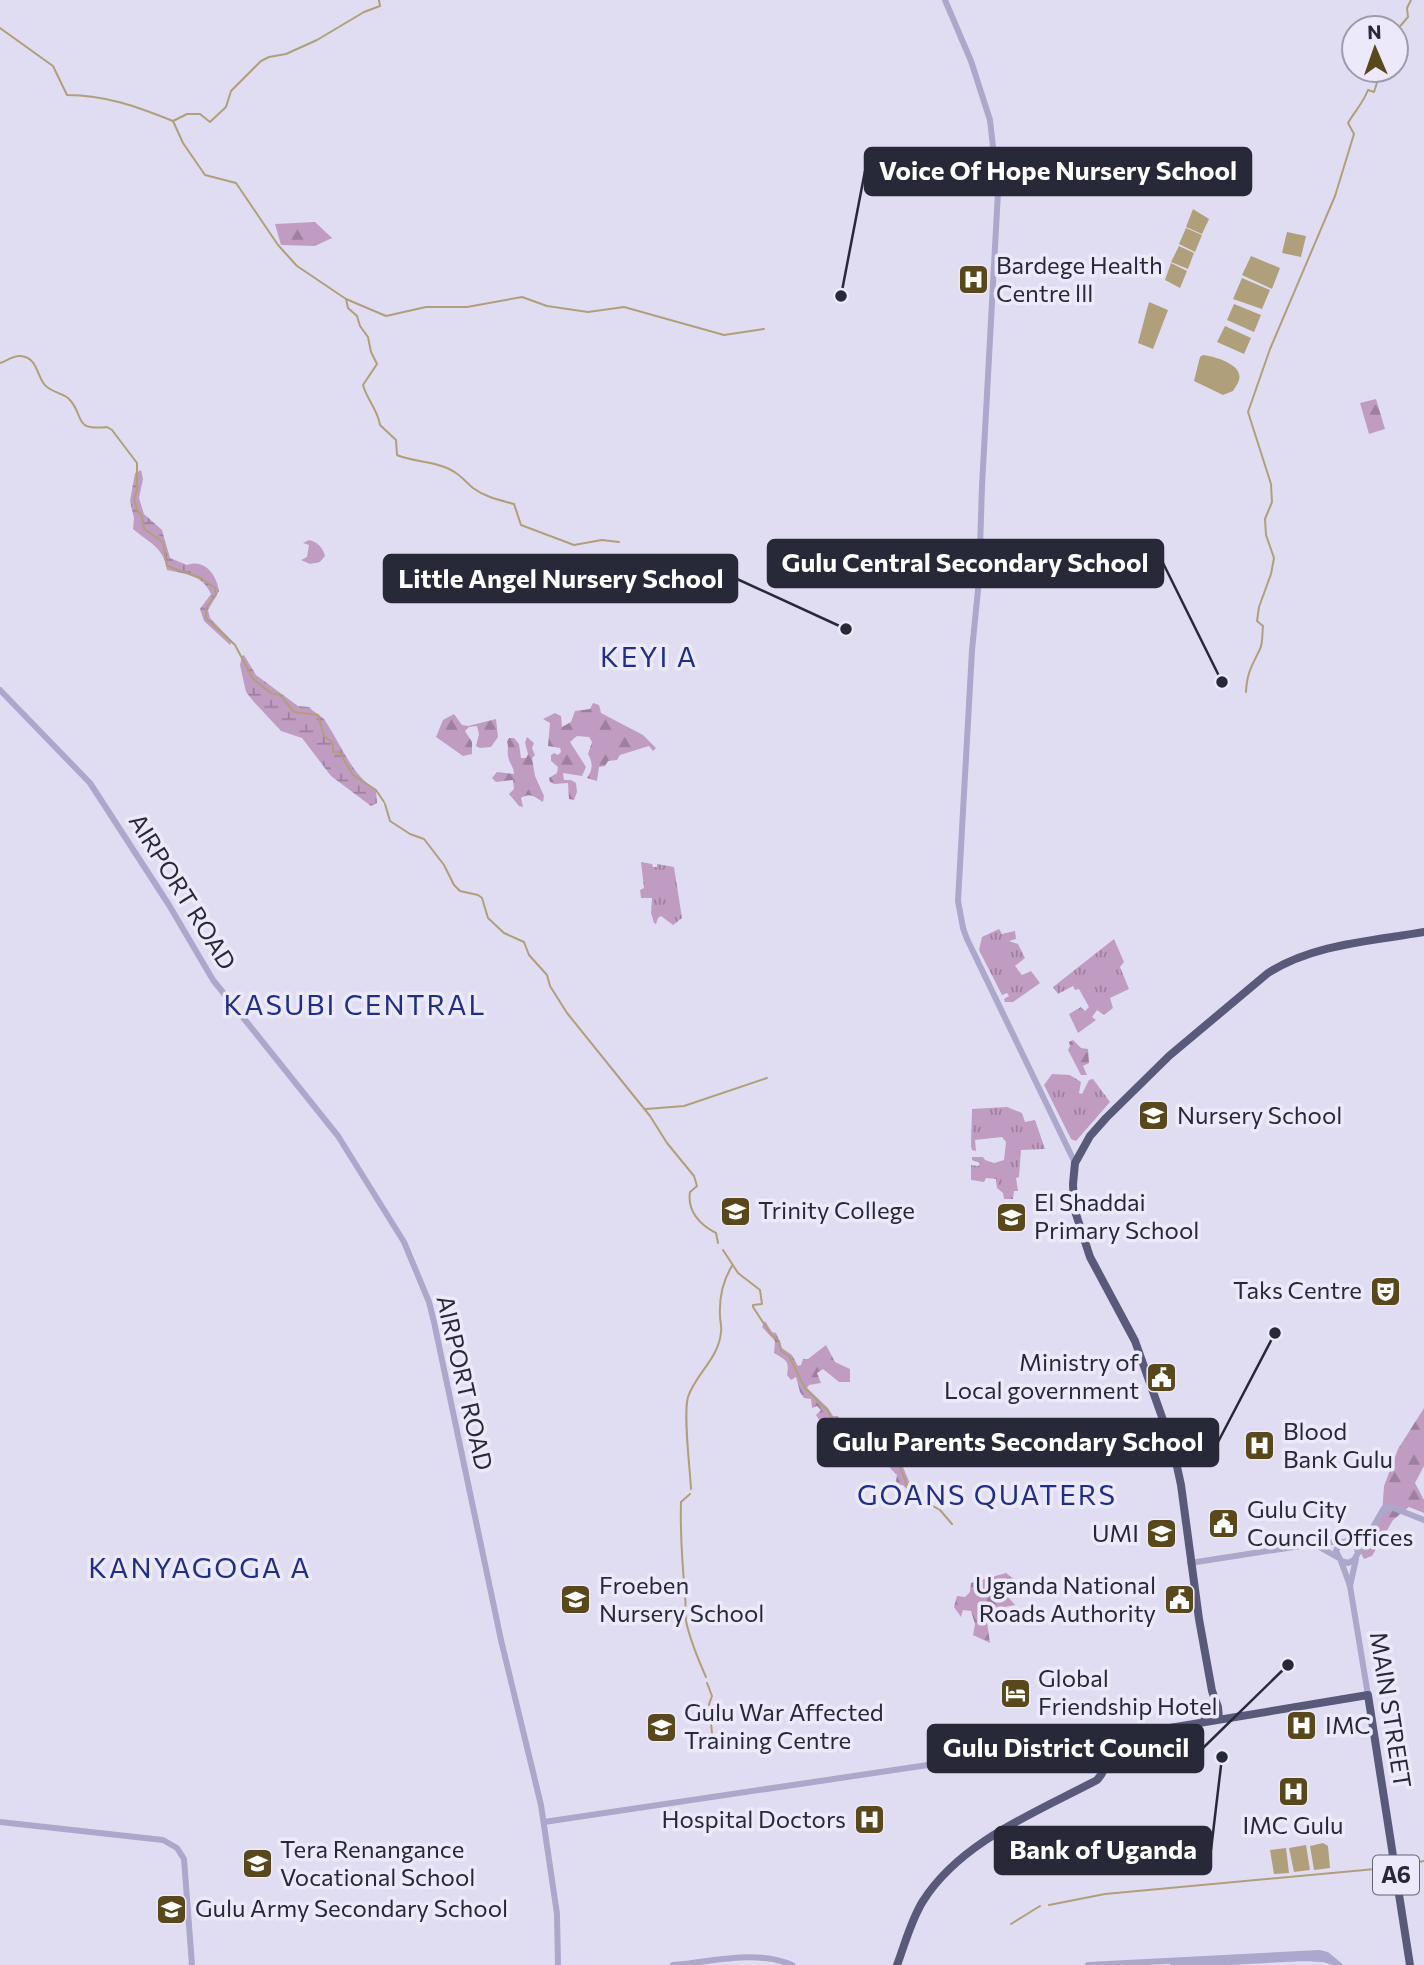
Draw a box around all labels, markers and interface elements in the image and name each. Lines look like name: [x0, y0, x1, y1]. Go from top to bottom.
north arrow: [1340, 14, 1410, 84]
text: N: [1367, 20, 1382, 43]
callout: Voice Of Hope Nursery School: [865, 148, 1251, 195]
text: Voice Of Hope Nursery School: [879, 154, 1237, 185]
place label: Bardege Health Centre lll: [996, 250, 1163, 307]
hospital icon: Bardege Health Centre lll: [956, 263, 990, 297]
callout: Gulu Central Secondary School: [768, 540, 1163, 587]
text: Gulu Central Secondary School: [781, 546, 1149, 577]
callout: Little Angel Nursery School: [384, 555, 737, 602]
text: Little Angel Nursery School: [398, 562, 724, 593]
district label: KEYI A: [600, 639, 698, 673]
street label: AIRPORT ROAD: [124, 808, 243, 975]
district label: KASUBI CENTRAL: [223, 987, 487, 1021]
school or university icon: Nursery School: [1137, 1099, 1171, 1133]
place label: Nursery School: [1177, 1100, 1342, 1129]
place label: El Shaddai Primary School: [1034, 1187, 1199, 1244]
school or university icon: Trinity College: [718, 1194, 752, 1228]
place label: Trinity College: [758, 1195, 915, 1224]
school or university icon: El Shaddai Primary School: [994, 1200, 1028, 1234]
theatre icon: Taks Centre: [1368, 1274, 1402, 1308]
place label: Taks Centre: [1233, 1275, 1362, 1304]
street label: AIRPORT ROAD: [431, 1292, 500, 1473]
place label: Ministry of Local government: [944, 1347, 1140, 1404]
public building icon: Ministry of Local government: [1145, 1360, 1179, 1394]
place label: Blood Bank Gulu: [1283, 1416, 1393, 1473]
callout: Gulu Parents Secondary School: [818, 1419, 1218, 1466]
text: Gulu Parents Secondary School: [832, 1425, 1204, 1456]
hospital icon: Blood Bank Gulu: [1243, 1429, 1277, 1463]
district label: GOANS QUATERS: [857, 1477, 1117, 1511]
place label: Gulu City Council Offices: [1247, 1494, 1413, 1551]
public building icon: Gulu City Council Offices: [1207, 1507, 1241, 1541]
school or university icon: UMI: [1145, 1517, 1179, 1551]
place label: UMI: [1092, 1518, 1139, 1547]
district label: KANYAGOGA A: [88, 1550, 312, 1584]
place label: Froeben Nursery School: [599, 1570, 764, 1627]
place label: Uganda National Roads Authority: [975, 1570, 1156, 1627]
school or university icon: Froeben Nursery School: [559, 1583, 593, 1617]
public building icon: Uganda National Roads Authority: [1162, 1583, 1196, 1617]
street label: MAIN STREET: [1365, 1629, 1418, 1790]
place label: Global Friendship Hotel: [1038, 1663, 1218, 1720]
hotel icon: Global Friendship Hotel: [998, 1676, 1032, 1710]
place label: Gulu War Affected Training Centre: [684, 1697, 884, 1754]
hospital icon: IMC: [1285, 1709, 1319, 1743]
school or university icon: Gulu War Affected Training Centre: [644, 1710, 678, 1744]
place label: IMC: [1325, 1710, 1371, 1739]
callout: Gulu District Council: [928, 1725, 1203, 1772]
text: Gulu District Council: [943, 1731, 1189, 1762]
hospital icon: IMC Gulu: [1276, 1775, 1310, 1809]
hospital icon: Hospital Doctors: [852, 1803, 886, 1837]
place label: Hospital Doctors: [662, 1804, 846, 1833]
place label: IMC Gulu: [1243, 1810, 1343, 1839]
callout: Bank of Uganda: [995, 1827, 1211, 1874]
text: Bank of Uganda: [1009, 1833, 1197, 1864]
place label: Tera Renangance Vocational School: [280, 1834, 475, 1891]
school or university icon: Tera Renangance Vocational School: [240, 1847, 274, 1881]
road number: A6: [1373, 1856, 1419, 1894]
school or university icon: Gulu Army Secondary School: [155, 1892, 189, 1926]
place label: Gulu Army Secondary School: [195, 1893, 508, 1922]

